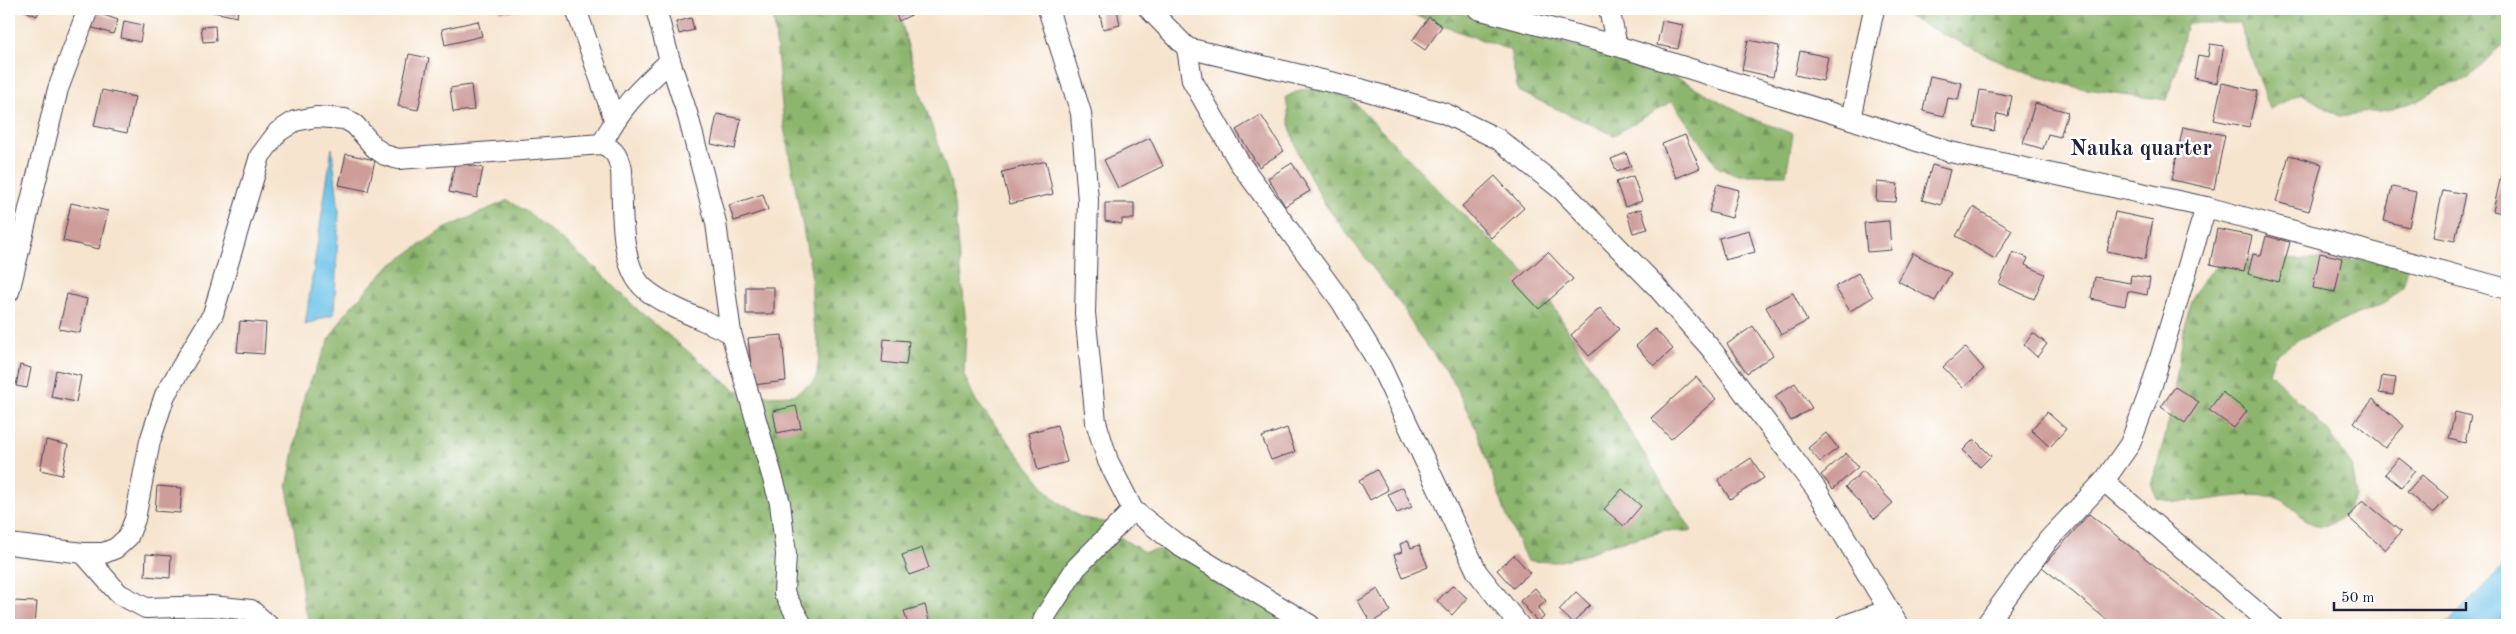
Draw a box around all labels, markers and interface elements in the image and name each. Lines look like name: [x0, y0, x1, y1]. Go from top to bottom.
district label: Nauka quarter: [2070, 138, 2212, 160]
scale bar: [2334, 579, 2466, 611]
text: 50 m: [2341, 591, 2375, 606]

